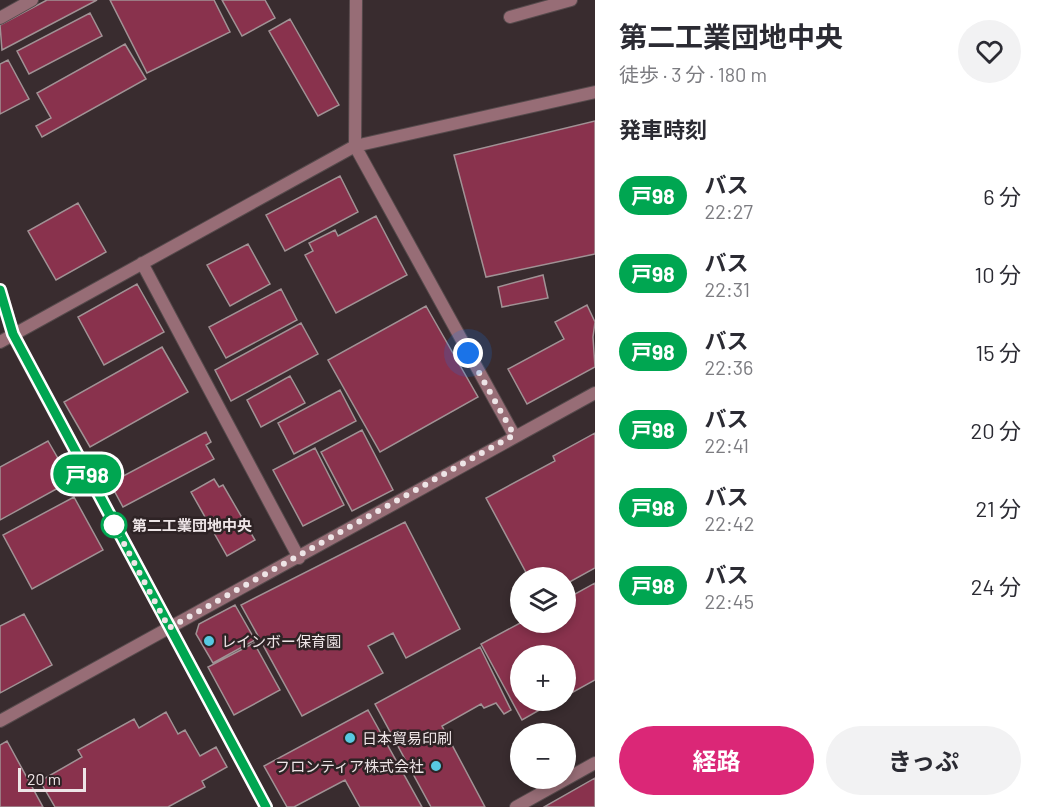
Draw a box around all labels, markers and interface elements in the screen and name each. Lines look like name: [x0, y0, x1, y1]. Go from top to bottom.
text: 第二工業団地中央: [619, 19, 843, 53]
button: heart: [958, 20, 1021, 83]
text: 徒歩 · 3 分 · 180 m: [619, 62, 767, 86]
text: 発車時刻: [619, 116, 707, 142]
text: バス: [705, 171, 749, 197]
text: 戸98: [631, 183, 675, 208]
text: 6 分: [983, 183, 1021, 209]
text: 22:27: [705, 199, 753, 223]
text: バス: [705, 249, 749, 275]
text: 戸98: [631, 261, 675, 286]
text: 10 分: [974, 261, 1021, 287]
text: 22:31: [705, 277, 750, 301]
text: バス: [705, 327, 749, 353]
your location: [453, 338, 483, 368]
text: 戸98: [631, 339, 675, 364]
text: 15 分: [976, 339, 1021, 365]
text: 22:36: [705, 355, 753, 379]
text: バス: [705, 405, 749, 431]
text: 戸98: [631, 417, 675, 442]
text: 20 分: [970, 417, 1021, 443]
text: 22:41: [705, 433, 749, 457]
line badge: 戸98: [52, 454, 122, 494]
text: 戸98: [65, 462, 109, 487]
text: バス: [705, 483, 749, 509]
text: 戸98: [631, 495, 675, 520]
text: 21 分: [975, 495, 1021, 521]
text: 22:42: [705, 511, 754, 535]
marker: 第二工業団地中央: [101, 512, 127, 538]
place label: 第二工業団地中央: [132, 516, 252, 534]
text: バス: [705, 561, 749, 587]
map controls: [510, 567, 576, 789]
button: layers: [510, 567, 576, 633]
text: 戸98: [631, 573, 675, 598]
text: 24 分: [971, 573, 1021, 599]
text: 22:45: [705, 589, 754, 613]
place label: レインボー保育園: [221, 632, 341, 650]
marker: レインボー保育園: [202, 634, 216, 648]
button: +: [510, 645, 576, 711]
button: −: [510, 723, 576, 789]
button: 経路: [619, 726, 814, 795]
button: きっぷ: [826, 726, 1021, 795]
place label: 日本貿易印刷: [362, 729, 452, 747]
marker: 日本貿易印刷: [343, 731, 357, 745]
place label: フロンティア株式会社: [275, 757, 424, 775]
marker: フロンティア株式会社: [429, 759, 443, 773]
scale bar: [18, 765, 86, 792]
text: 20 m: [27, 769, 61, 788]

